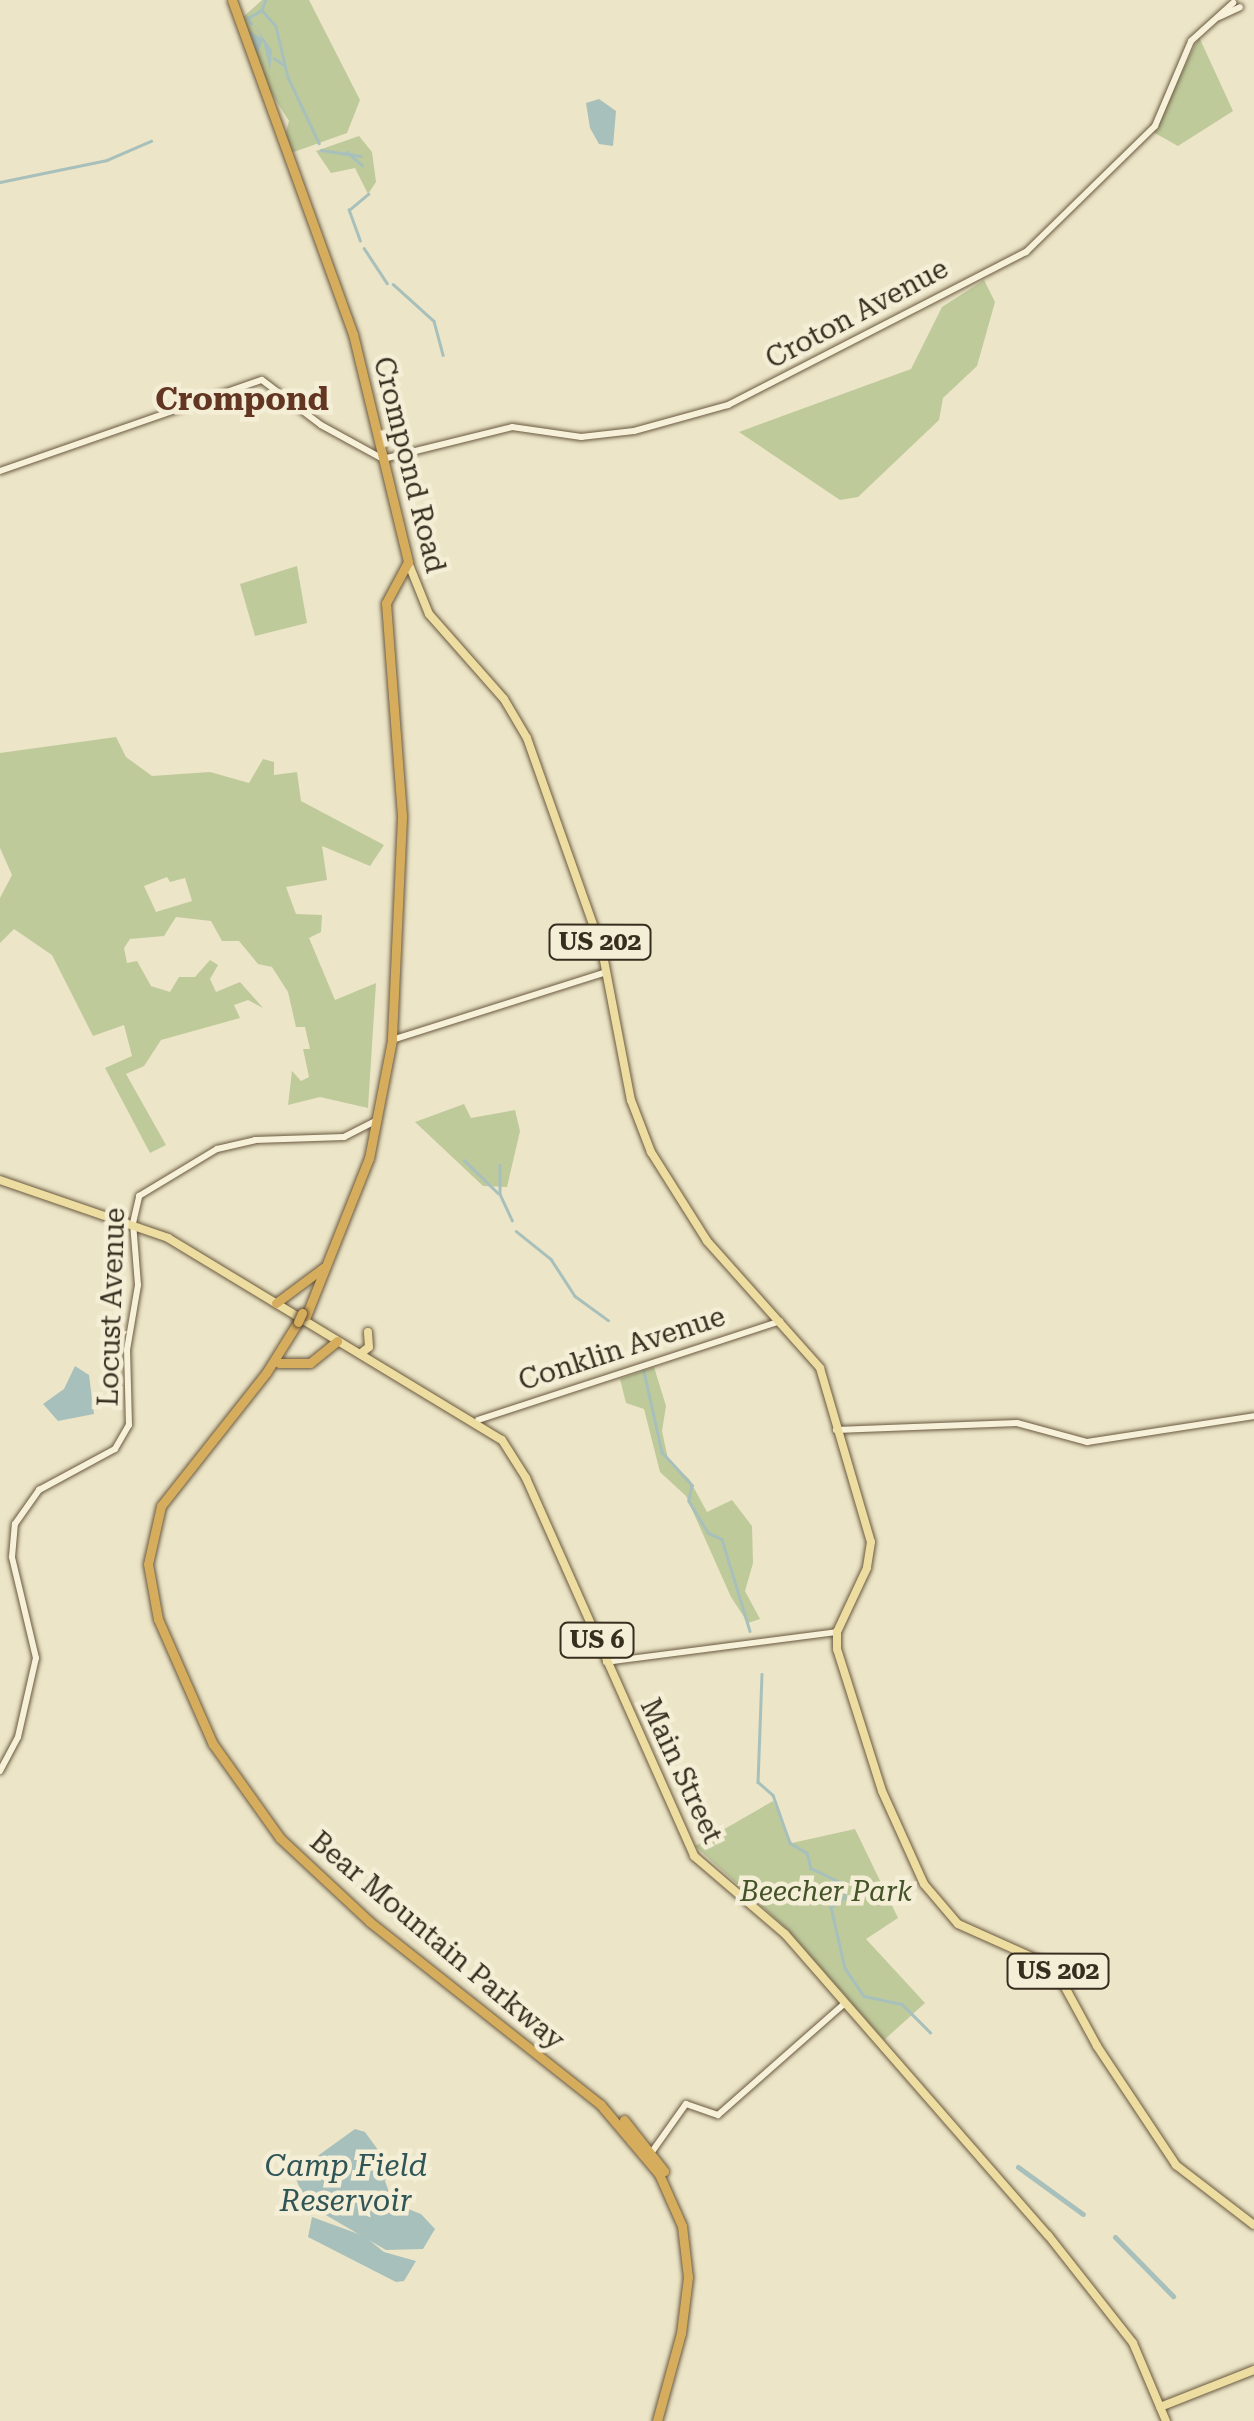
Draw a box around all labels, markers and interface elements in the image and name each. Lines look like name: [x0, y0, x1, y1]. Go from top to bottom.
street label: Croton Avenue: [760, 252, 954, 376]
street label: Crompond Road: [366, 353, 452, 577]
district label: Crompond: [155, 380, 329, 418]
road number: US 202: [548, 922, 652, 962]
street label: Locust Avenue: [92, 1207, 132, 1407]
street label: Conklin Avenue: [514, 1300, 730, 1398]
road number: US 6: [560, 1620, 634, 1660]
street label: Main Street: [633, 1693, 729, 1849]
street label: Bear Mountain Parkway: [303, 1825, 571, 2057]
park label: Beecher Park: [740, 1875, 912, 1909]
road number: US 202: [1006, 1951, 1110, 1991]
water label: Camp Field Reservoir: [265, 2148, 427, 2218]

